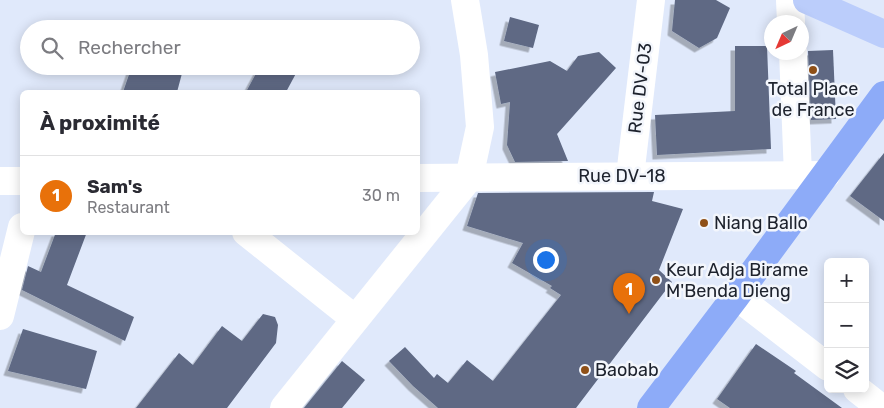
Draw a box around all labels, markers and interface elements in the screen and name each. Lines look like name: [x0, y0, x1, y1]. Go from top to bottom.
north arrow: [764, 15, 809, 60]
search box: [20, 20, 420, 75]
icon: search: [38, 34, 66, 62]
text: Rechercher: [78, 36, 181, 59]
street label: Rue DV-03: [624, 41, 656, 135]
marker: Total Place de France: [807, 64, 819, 76]
place label: Total Place de France: [768, 78, 858, 121]
text: À proximité: [40, 110, 160, 135]
street label: Rue DV-18: [578, 165, 666, 187]
text: Sam's: [87, 175, 143, 198]
text: 1: [52, 186, 60, 205]
text: 30 m: [362, 186, 400, 205]
text: Restaurant: [87, 198, 170, 217]
place label: Niang Ballo: [714, 212, 808, 234]
marker: Niang Ballo: [698, 217, 710, 229]
your location: [533, 247, 559, 273]
map controls: [824, 258, 869, 393]
button: +: [824, 258, 869, 303]
place label: Keur Adja Birame M'Benda Dieng: [666, 259, 808, 302]
pin: 1: [613, 273, 645, 314]
marker: Keur Adja Birame M'Benda Dieng: [650, 274, 662, 286]
button: −: [824, 303, 869, 348]
button: layers: [824, 348, 869, 393]
place label: Baobab: [595, 359, 659, 381]
marker: Baobab: [579, 364, 591, 376]

